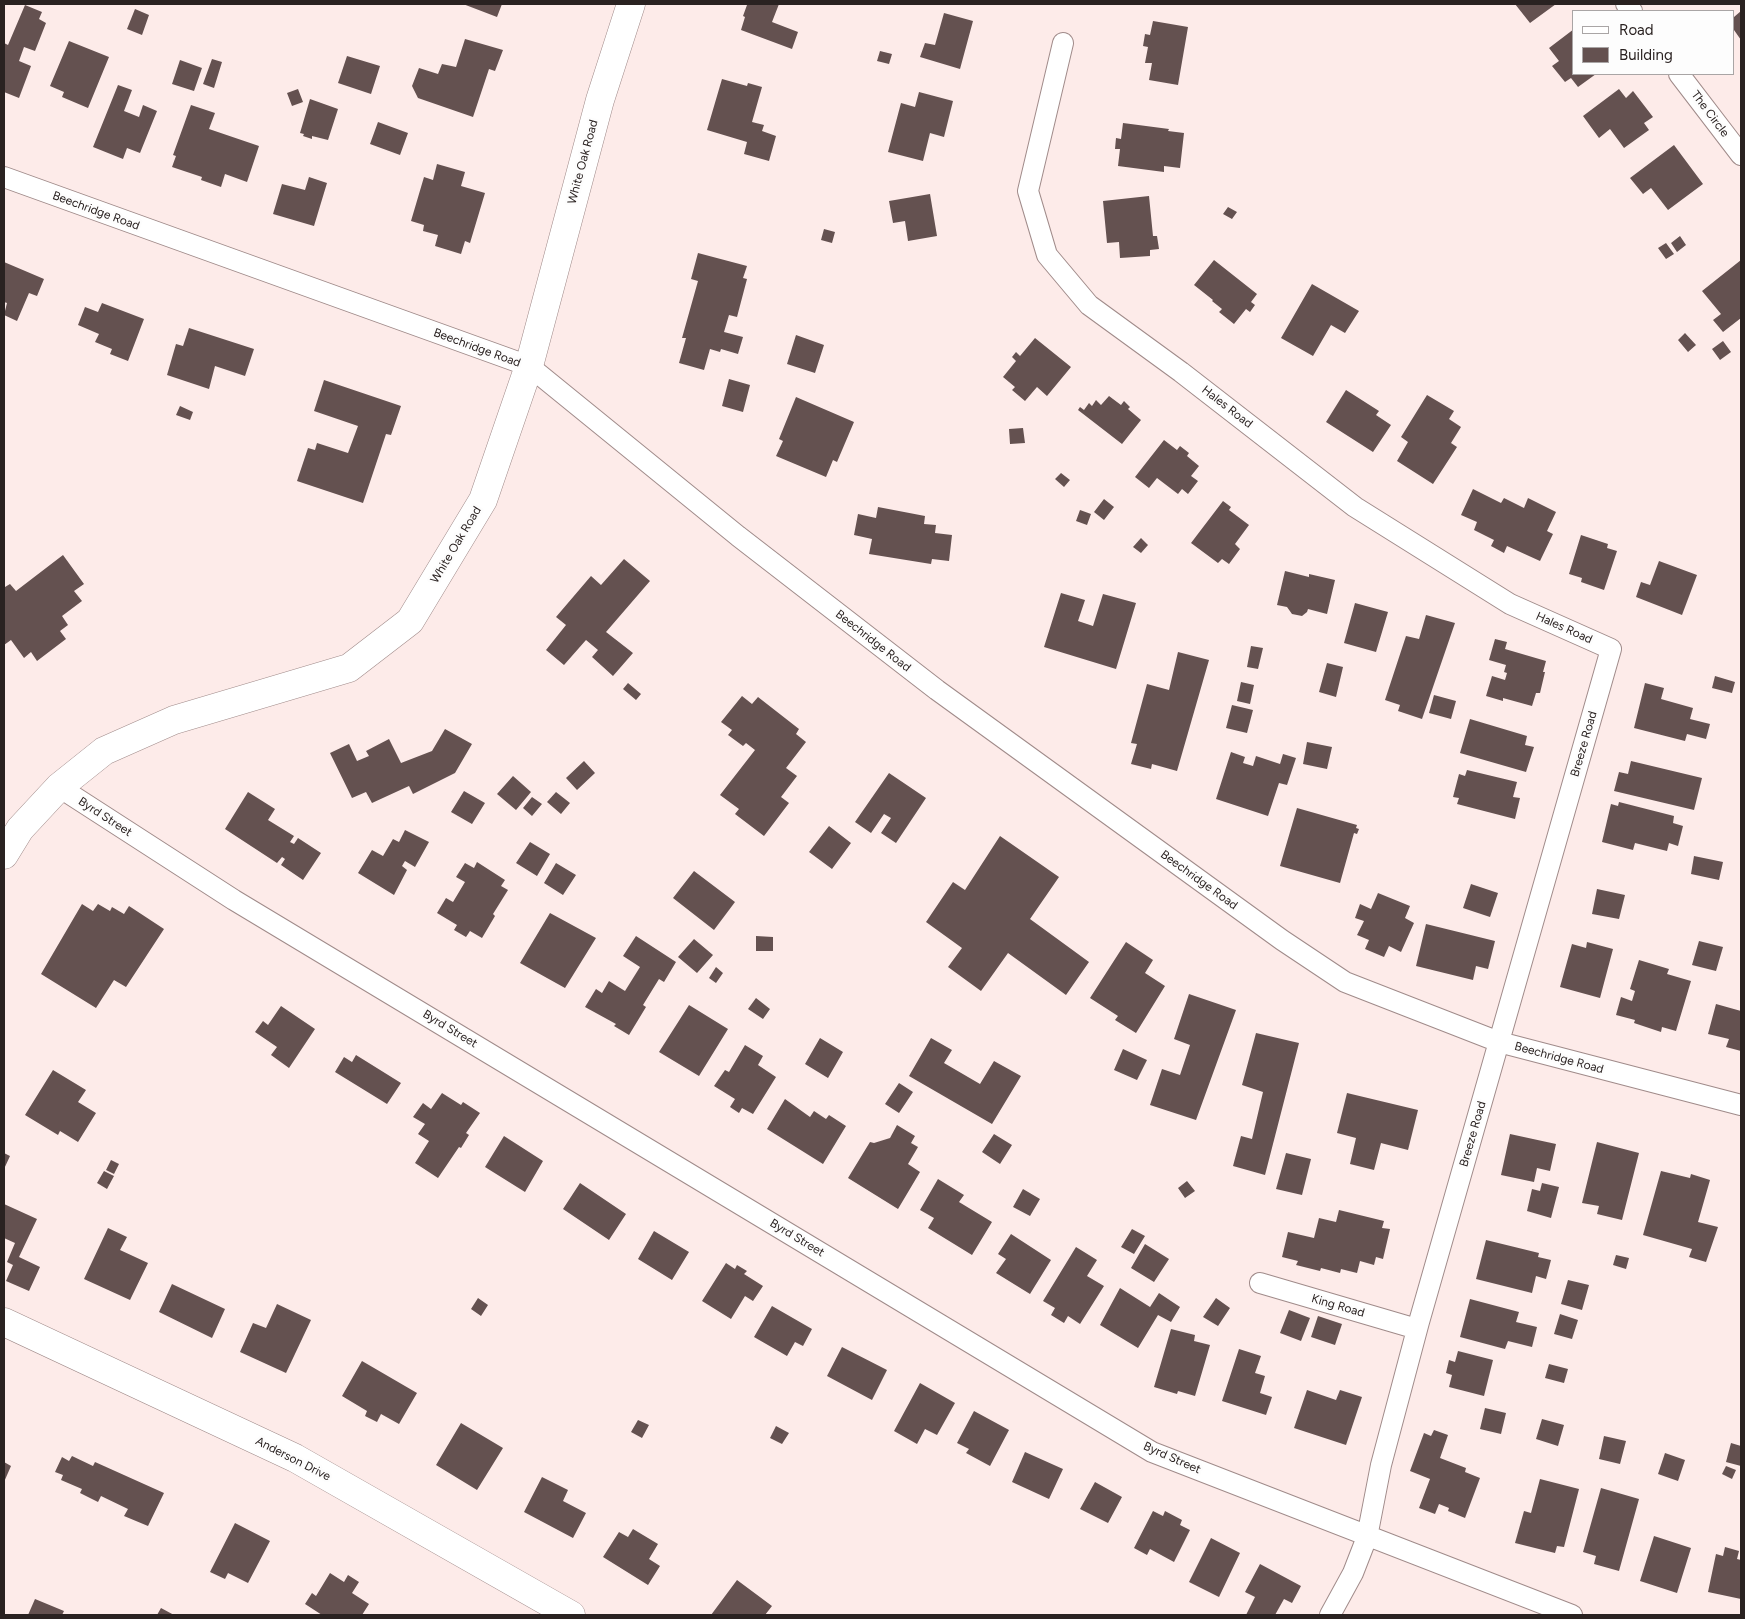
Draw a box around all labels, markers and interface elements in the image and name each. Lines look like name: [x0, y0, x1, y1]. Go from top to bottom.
legend: [1572, 10, 1735, 75]
text: Road: [1619, 21, 1654, 39]
text: Building: [1619, 46, 1673, 64]
street label: The Circle: [1688, 88, 1732, 140]
street label: White Oak Road: [565, 118, 601, 206]
street label: Beechridge Road: [50, 189, 142, 233]
street label: Beechridge Road: [431, 326, 523, 370]
street label: Hales Road: [1199, 383, 1255, 431]
street label: White Oak Road: [427, 504, 485, 586]
street label: Beechridge Road: [832, 607, 914, 675]
street label: Hales Road: [1533, 609, 1595, 647]
street label: Breeze Road: [1568, 710, 1600, 778]
street label: Byrd Street: [75, 794, 135, 840]
street label: Beechridge Road: [1158, 847, 1240, 913]
street label: Byrd Street: [420, 1007, 480, 1051]
street label: Beechridge Road: [1513, 1039, 1605, 1077]
street label: Breeze Road: [1457, 1100, 1489, 1168]
street label: Byrd Street: [767, 1216, 827, 1260]
street label: King Road: [1310, 1292, 1366, 1320]
street label: Anderson Drive: [253, 1434, 333, 1484]
street label: Byrd Street: [1141, 1439, 1203, 1477]

